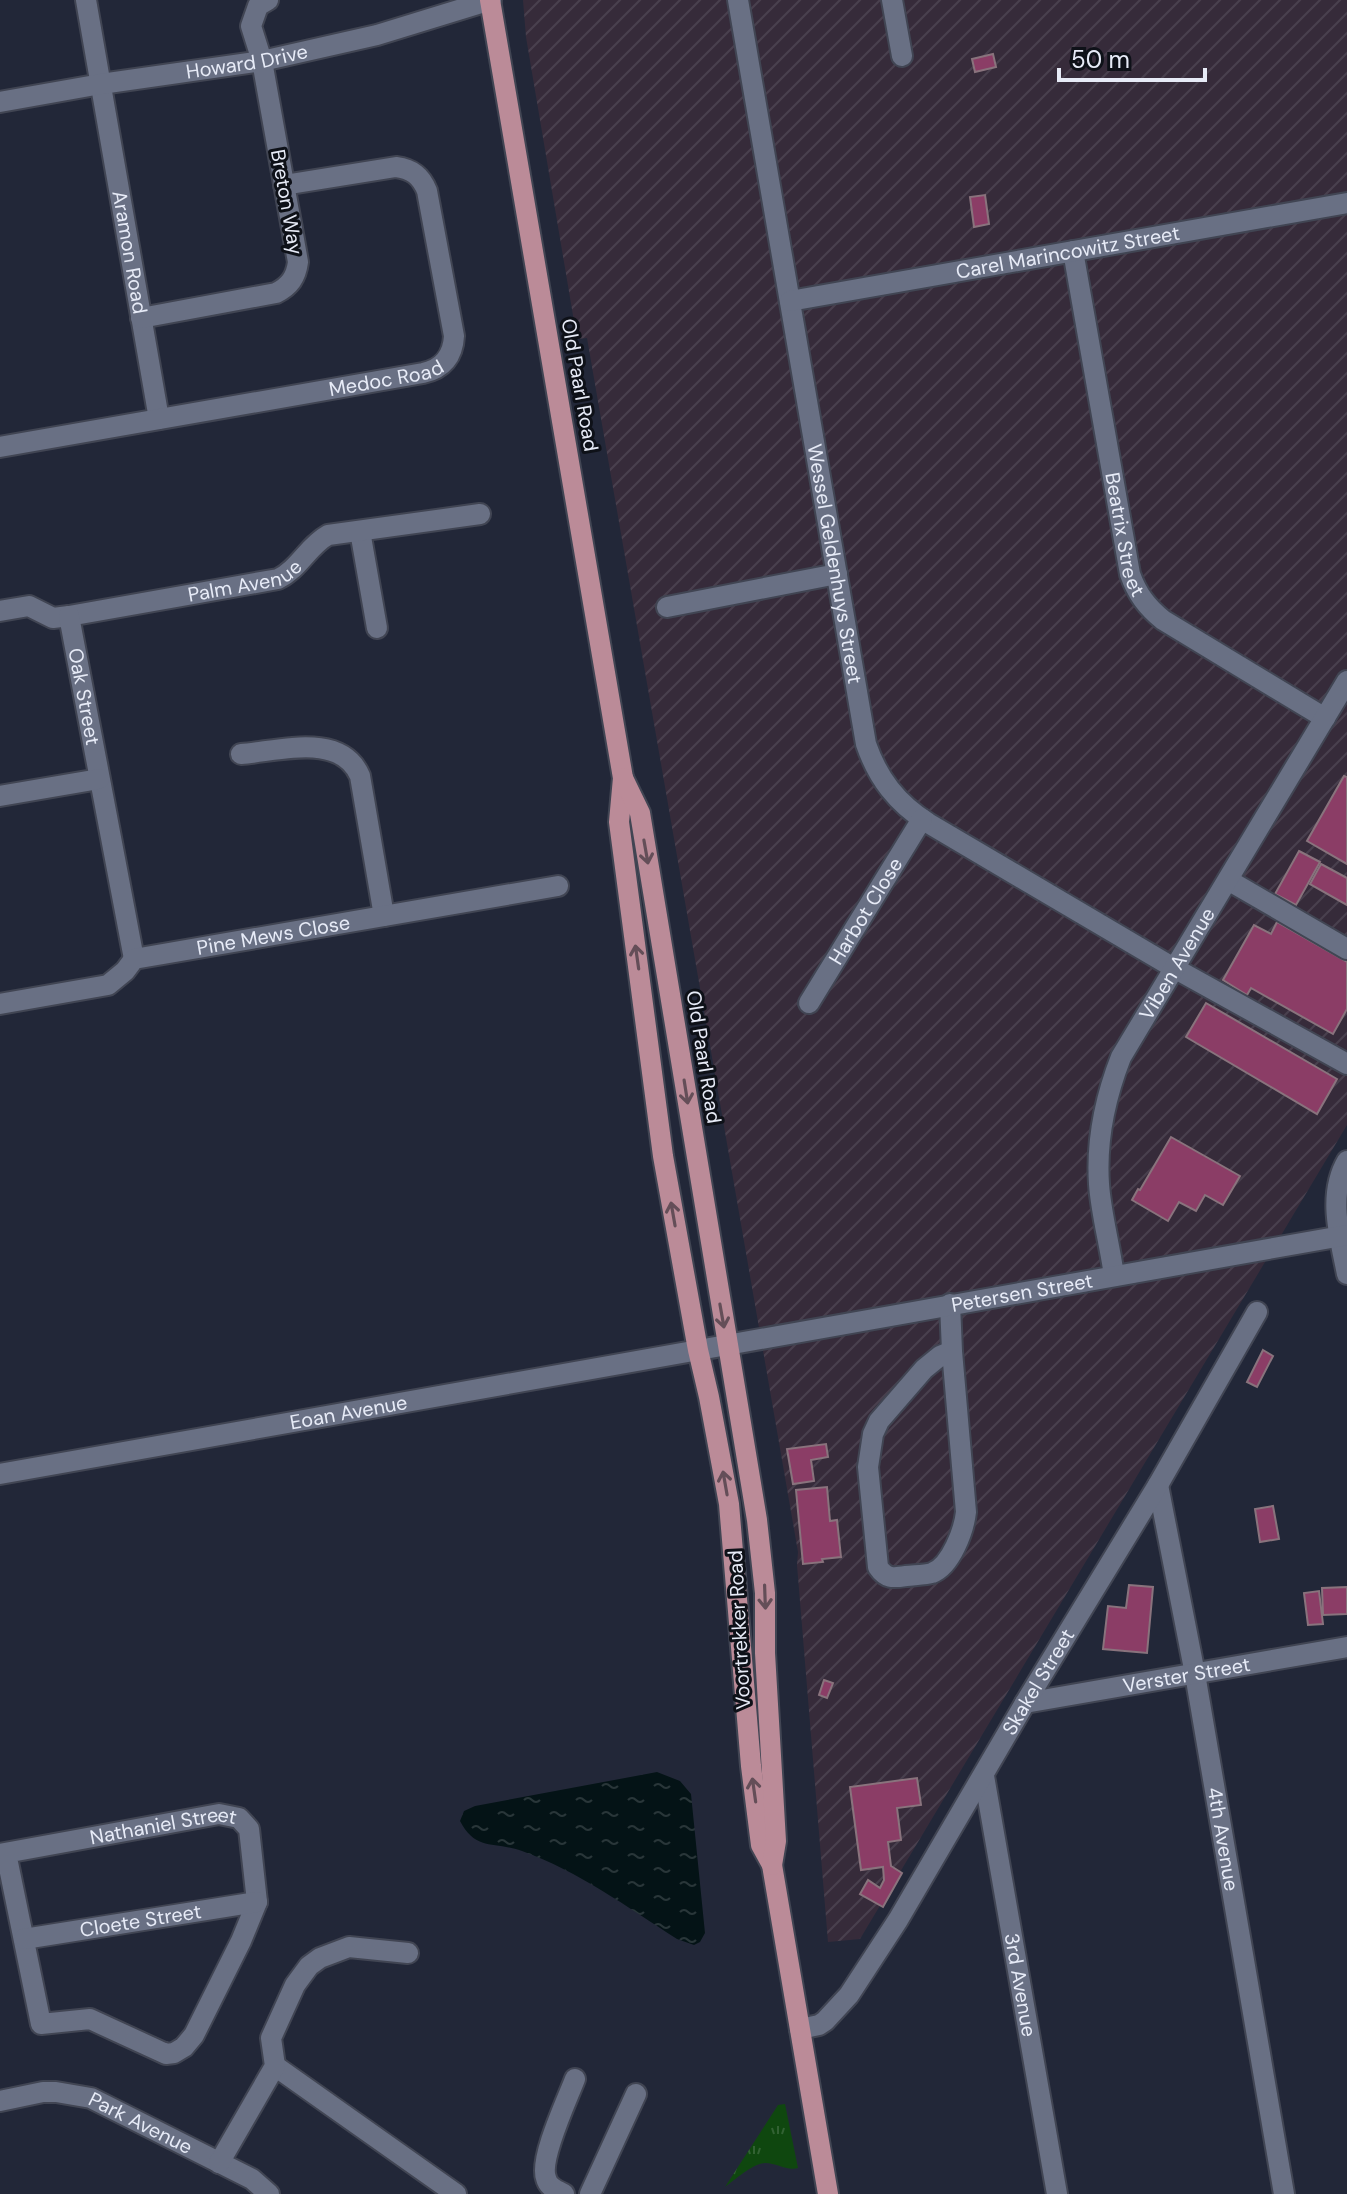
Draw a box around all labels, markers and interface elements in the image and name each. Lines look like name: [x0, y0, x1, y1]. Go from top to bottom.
scale bar: [1059, 32, 1205, 82]
street label: Howard Drive: [184, 38, 310, 85]
text: 50 m: [1071, 44, 1130, 75]
street label: Breton Way: [265, 147, 309, 257]
street label: Aramon Road: [106, 189, 153, 316]
street label: Carel Marincowitz Street: [954, 220, 1182, 285]
street label: Old Paarl Road: [556, 317, 604, 453]
street label: Medoc Road: [327, 354, 448, 402]
street label: Wessel Geldenhuys Street: [802, 442, 868, 686]
street label: Beatrix Street: [1099, 470, 1151, 602]
street label: Palm Avenue: [186, 554, 308, 608]
street label: Oak Street: [62, 646, 106, 748]
one-way arrow: [640, 839, 655, 864]
street label: Harbot Close: [823, 853, 908, 969]
street label: Viben Avenue: [1133, 903, 1221, 1025]
street label: Pine Mews Close: [195, 909, 352, 961]
one-way arrow: [629, 945, 644, 970]
street label: Old Paarl Road: [681, 989, 727, 1125]
one-way arrow: [679, 1079, 694, 1104]
one-way arrow: [665, 1202, 680, 1227]
street label: Petersen Street: [949, 1267, 1095, 1318]
one-way arrow: [716, 1303, 731, 1328]
street label: Eoan Avenue: [288, 1389, 409, 1435]
one-way arrow: [716, 1471, 731, 1496]
street label: Voortrekker Road: [722, 1550, 756, 1710]
one-way arrow: [757, 1583, 772, 1610]
street label: Skakel Street: [996, 1624, 1080, 1740]
street label: Verster Street: [1121, 1651, 1252, 1699]
one-way arrow: [746, 1778, 761, 1803]
street label: 4th Avenue: [1202, 1785, 1245, 1893]
street label: Nathaniel Street: [88, 1801, 239, 1850]
street label: Cloete Street: [78, 1898, 203, 1943]
street label: 3rd Avenue: [999, 1931, 1042, 2039]
street label: Park Avenue: [84, 2086, 197, 2160]

